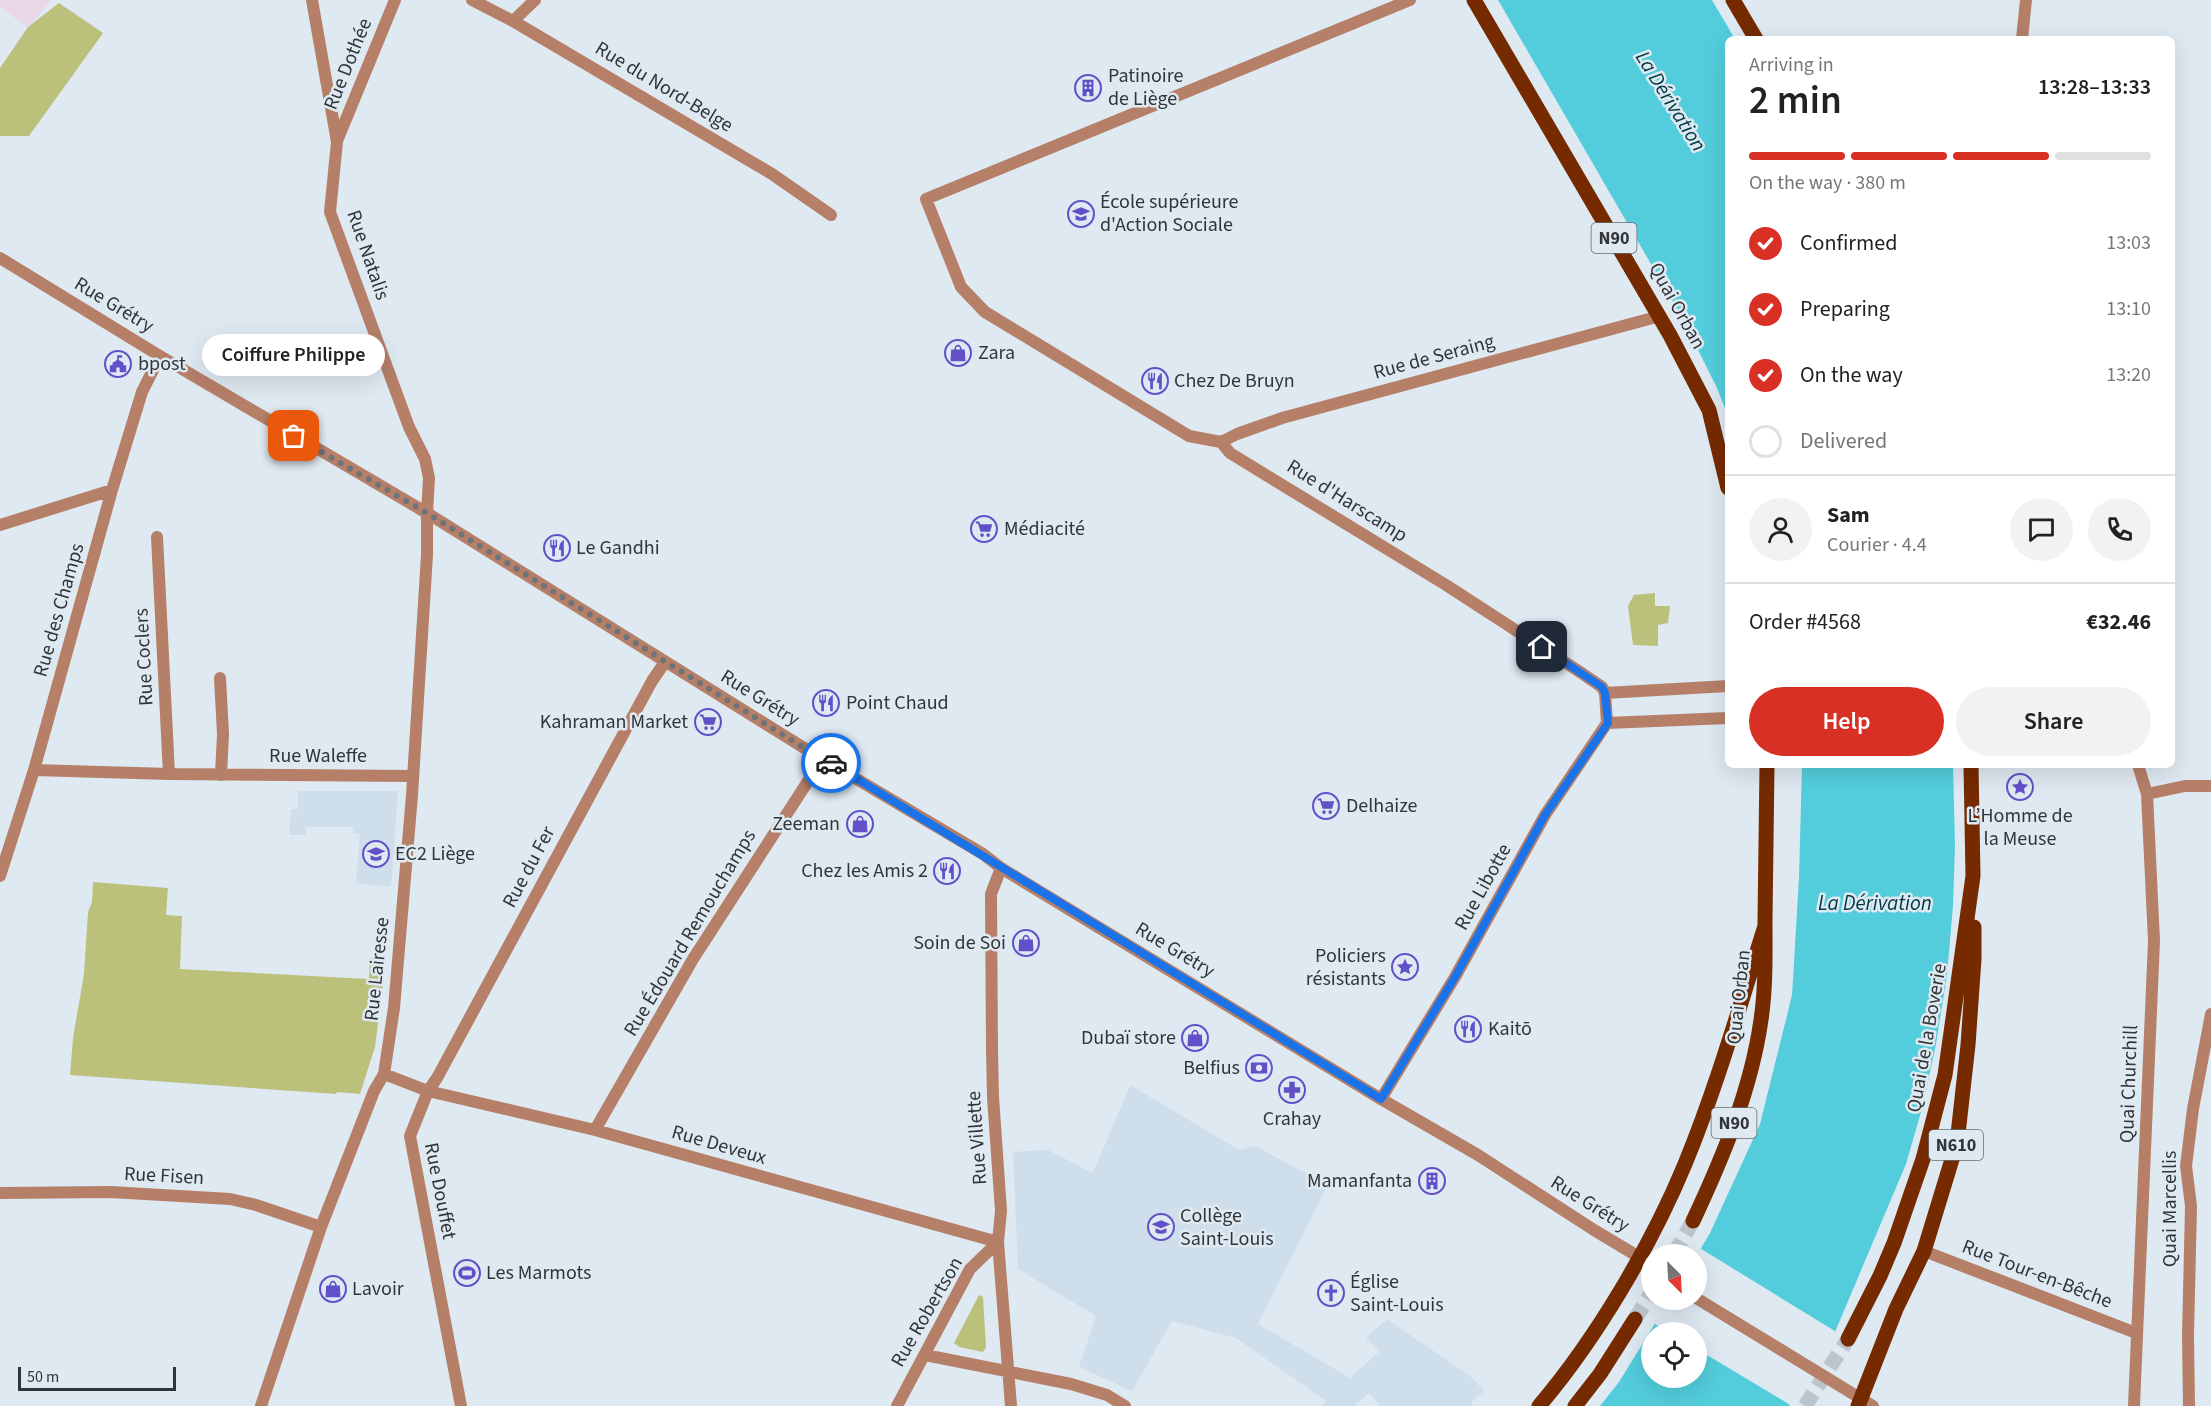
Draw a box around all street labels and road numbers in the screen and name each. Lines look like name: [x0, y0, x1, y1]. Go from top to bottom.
street label: Rue Dothée: [317, 14, 379, 114]
street label: Rue du Nord-Belge: [590, 35, 738, 139]
street label: Rue Natalis: [340, 206, 396, 304]
road number: N90: [1592, 223, 1636, 253]
street label: Quai Orban: [1642, 258, 1712, 354]
street label: Rue Grétry: [69, 270, 160, 340]
street label: Rue de Seraing: [1370, 327, 1498, 387]
street label: Rue d'Harscamp: [1281, 453, 1413, 549]
street label: Rue des Champs: [27, 540, 91, 680]
street label: Rue Coclers: [127, 607, 161, 707]
street label: Rue Grétry: [715, 663, 806, 734]
street label: Rue Waleffe: [269, 742, 367, 770]
street label: Rue du Fer: [496, 821, 562, 913]
street label: Rue Édouard Remouchamps: [617, 824, 763, 1042]
street label: Rue Libotte: [1448, 839, 1518, 935]
street label: Rue Grétry: [1130, 915, 1221, 985]
street label: Rue Lairesse: [358, 916, 396, 1022]
street label: Quai Orban: [1720, 948, 1758, 1046]
street label: Quai de la Boverie: [1900, 961, 1954, 1115]
street label: Quai Churchill: [2113, 1024, 2145, 1144]
street label: Rue Villette: [960, 1090, 994, 1186]
road number: N90: [1712, 1108, 1756, 1138]
street label: Rue Deveux: [668, 1118, 770, 1172]
road number: N610: [1929, 1130, 1983, 1160]
street label: Rue Douffet: [417, 1140, 463, 1242]
street label: Quai Marcellis: [2156, 1151, 2184, 1267]
street label: Rue Fisen: [123, 1160, 205, 1192]
street label: Rue Grétry: [1545, 1169, 1636, 1240]
street label: Rue Tour-en-Bêche: [1958, 1232, 2116, 1316]
street label: Rue Robertson: [884, 1252, 970, 1372]

